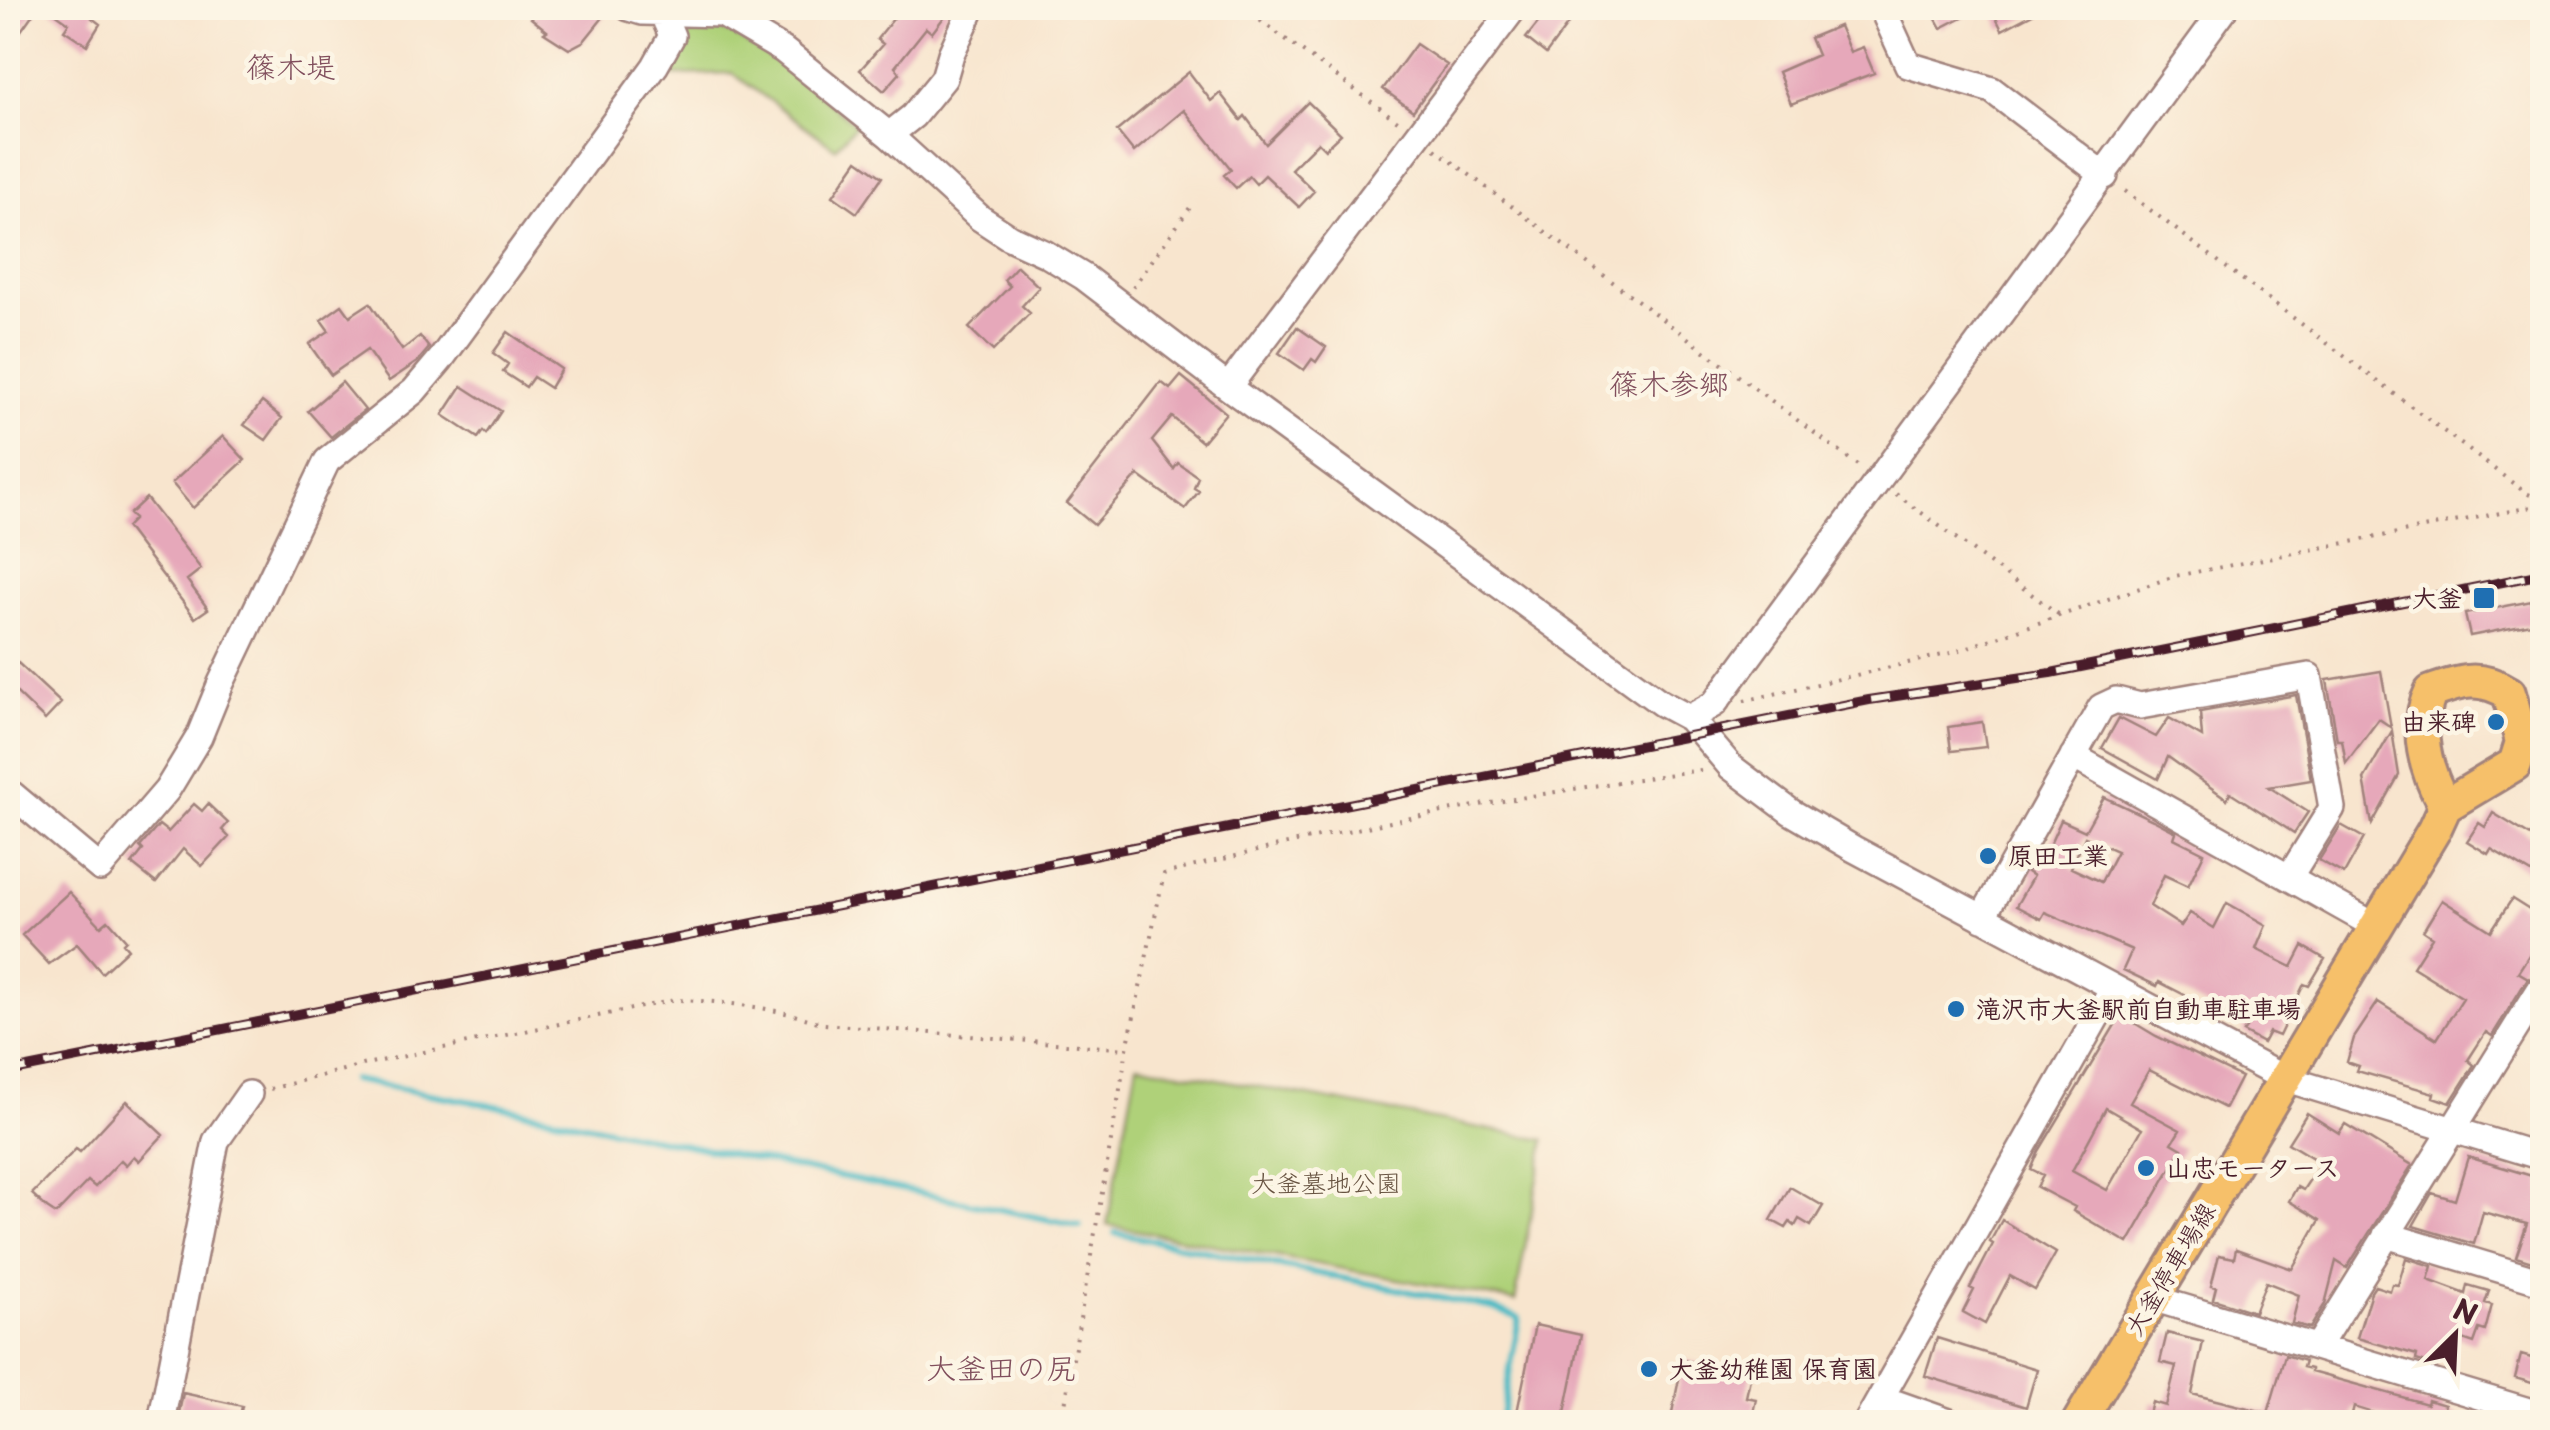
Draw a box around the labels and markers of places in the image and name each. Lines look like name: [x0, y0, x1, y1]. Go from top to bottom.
place label: 大釜: [2412, 578, 2462, 616]
marker: 大釜: [2471, 585, 2497, 611]
place label: 由来碑: [2401, 702, 2476, 740]
marker: 由来碑: [2485, 711, 2507, 733]
place label: 原田工業: [2008, 836, 2108, 874]
marker: 原田工業: [1977, 845, 1999, 867]
place label: 滝沢市大釜駅前自動車駐車場: [1976, 989, 2301, 1027]
marker: 滝沢市大釜駅前自動車駐車場: [1945, 998, 1967, 1020]
place label: 山忠モータース: [2166, 1148, 2340, 1186]
marker: 山忠モータース: [2135, 1157, 2157, 1179]
place label: 大釜幼稚園 保育園: [1669, 1349, 1877, 1387]
marker: 大釜幼稚園 保育園: [1638, 1358, 1660, 1380]

